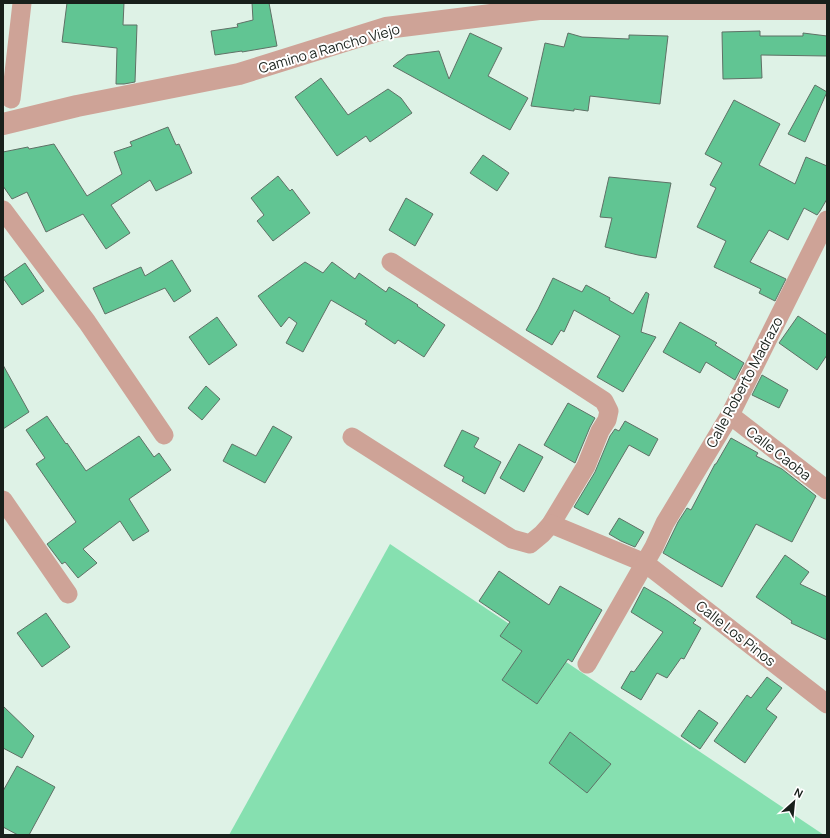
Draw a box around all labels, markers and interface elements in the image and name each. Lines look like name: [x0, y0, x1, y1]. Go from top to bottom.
street label: Camino a Rancho Viejo: [256, 19, 402, 77]
street label: Calle Roberto Madrazo: [701, 313, 787, 451]
street label: Calle Caoba: [743, 422, 815, 484]
street label: Calle Los Pinos: [692, 596, 780, 670]
north arrow: [774, 782, 814, 822]
text: N: [792, 784, 806, 801]

